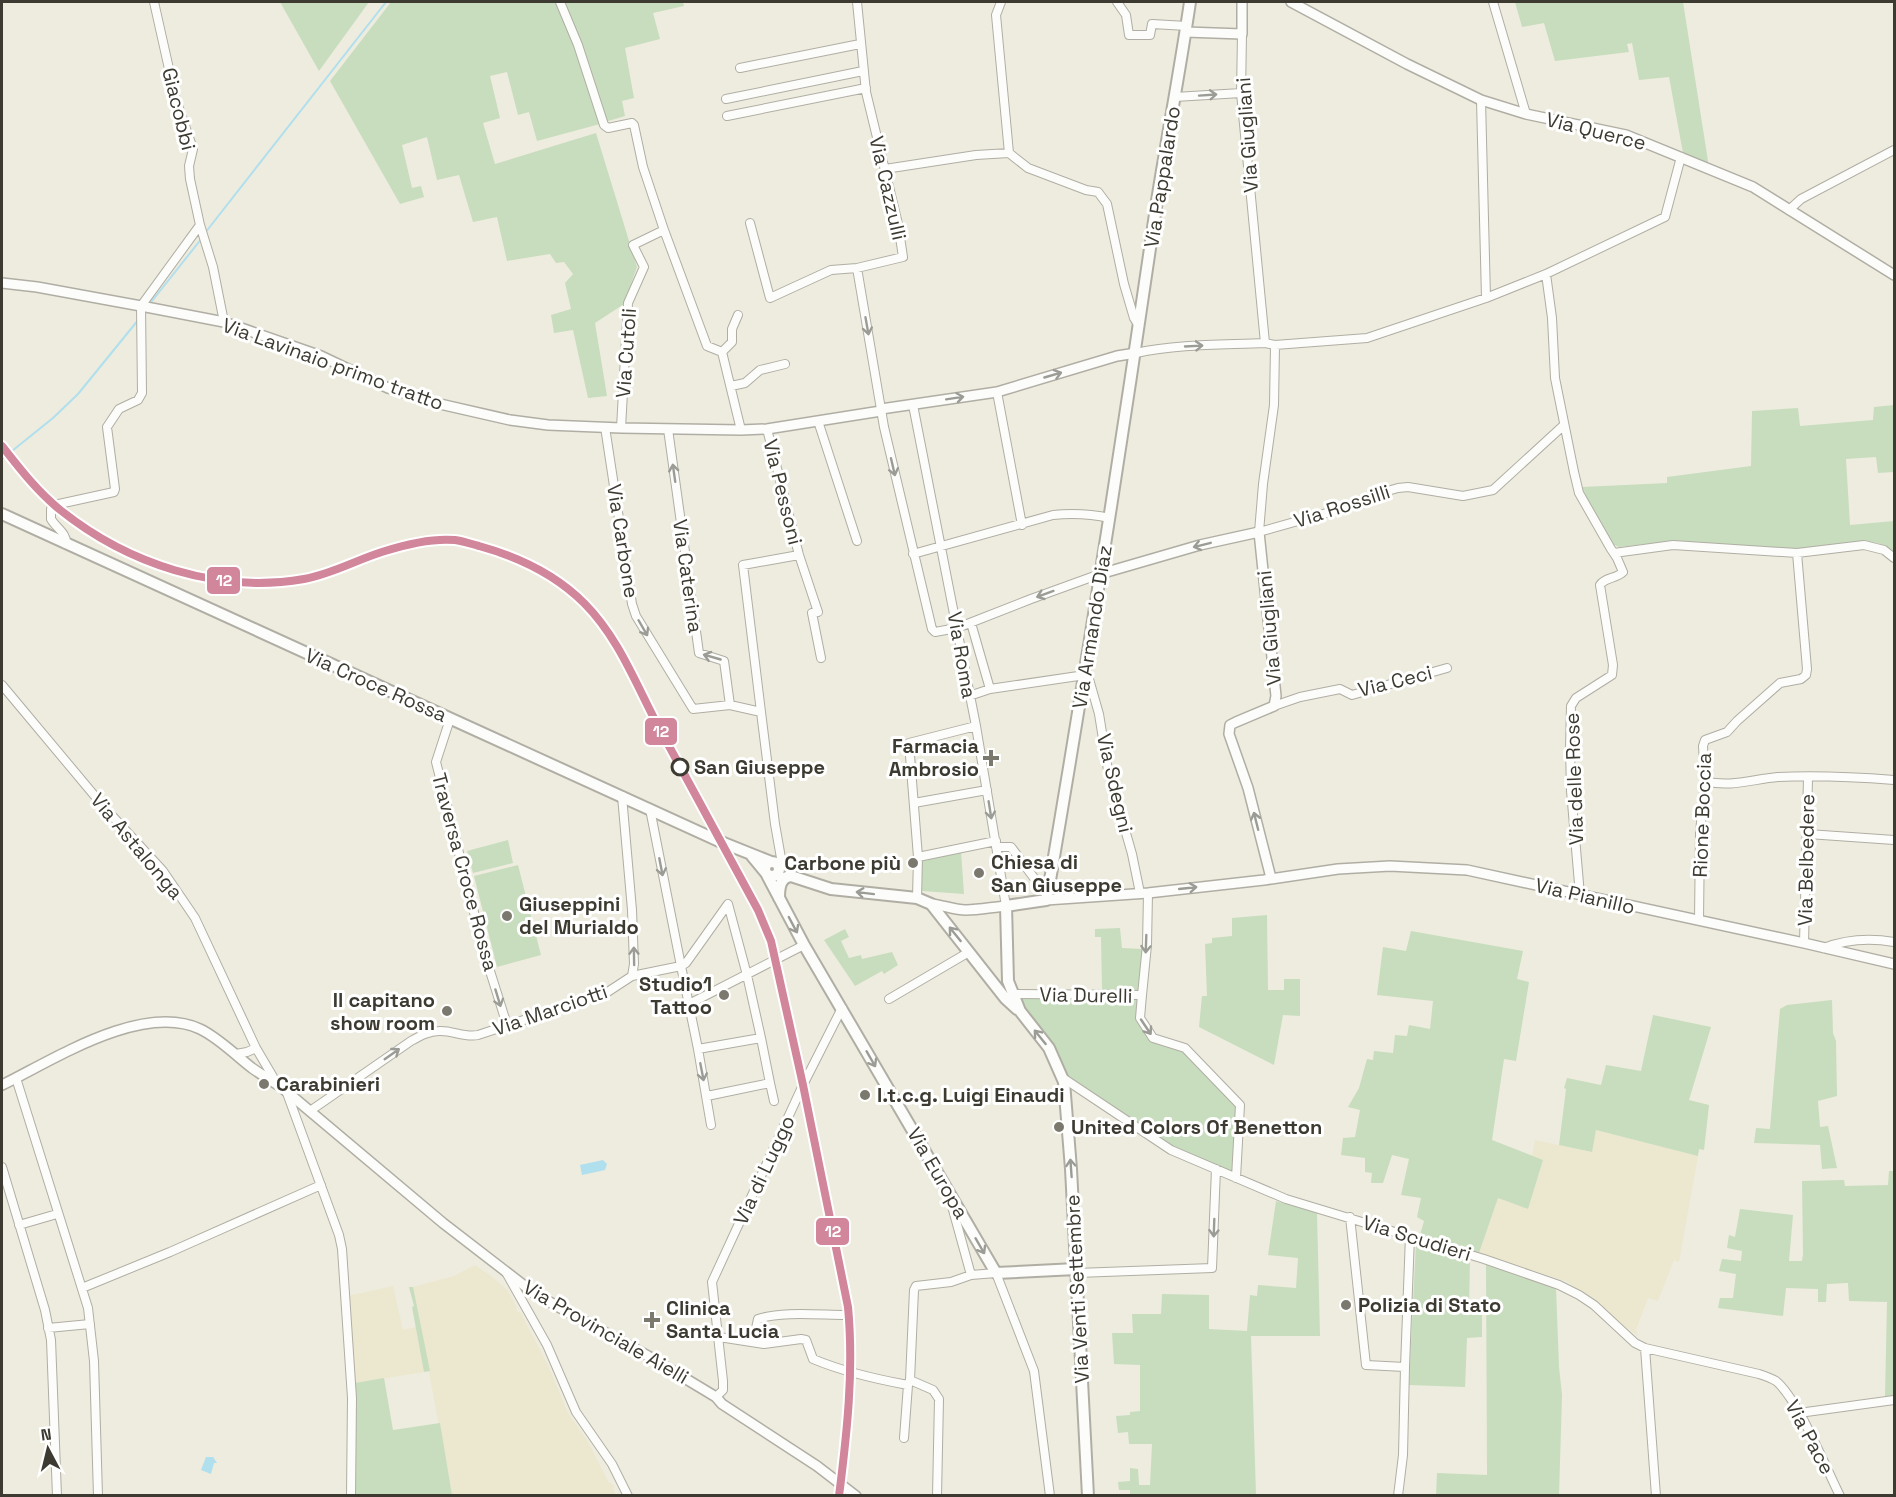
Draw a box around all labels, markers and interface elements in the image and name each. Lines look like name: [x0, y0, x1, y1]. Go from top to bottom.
street label: Giacobbi: [156, 65, 202, 153]
street label: Via Giugliani: [1230, 76, 1264, 194]
one-way arrow: [1198, 89, 1218, 100]
street label: Via Pappalardo: [1138, 104, 1186, 250]
street label: Via Querce: [1543, 106, 1649, 156]
street label: Via Cazzulli: [863, 133, 913, 243]
street label: Via Cutoli: [610, 307, 642, 399]
street label: Via Lavinaio primo tratto: [219, 312, 447, 416]
one-way arrow: [862, 315, 873, 335]
one-way arrow: [1183, 340, 1203, 351]
one-way arrow: [1043, 369, 1062, 380]
one-way arrow: [944, 393, 964, 404]
street label: Via Pessoni: [757, 436, 809, 548]
one-way arrow: [888, 457, 900, 476]
one-way arrow: [669, 464, 680, 484]
street label: Via Rossilli: [1291, 478, 1393, 534]
street label: Via Carbone: [601, 482, 645, 600]
street label: Via Caterina: [667, 517, 709, 635]
one-way arrow: [1193, 540, 1212, 551]
street label: Via Armando Diaz: [1066, 543, 1118, 711]
line badge: 12: [206, 566, 241, 595]
street label: Via Giugliani: [1251, 569, 1287, 687]
text: 12: [216, 570, 232, 591]
one-way arrow: [1036, 589, 1055, 600]
street label: Via Roma: [942, 610, 982, 700]
one-way arrow: [638, 619, 650, 636]
street label: Via Croce Rossa: [301, 642, 451, 728]
one-way arrow: [703, 651, 722, 662]
street label: Via Ceci: [1355, 659, 1435, 703]
street label: Via delle Rose: [1559, 712, 1589, 846]
line badge: 12: [644, 717, 678, 746]
text: 12: [653, 721, 669, 742]
street label: Via Sdegni: [1091, 731, 1139, 835]
place label: Farmacia Ambrosio: [889, 733, 979, 782]
marker: Farmacia Ambrosio: [984, 751, 998, 765]
street label: Rione Boccia: [1687, 752, 1717, 878]
place label: San Giuseppe: [694, 754, 825, 780]
marker: San Giuseppe: [671, 758, 689, 776]
street label: Traversa Croce Rossa: [426, 770, 504, 974]
street label: Via Astalonga: [85, 787, 189, 905]
street label: Via Belbedere: [1792, 794, 1820, 926]
one-way arrow: [985, 800, 996, 819]
one-way arrow: [1250, 812, 1262, 831]
place label: Chiesa di San Giuseppe: [991, 849, 1122, 898]
place label: Carbone più: [784, 850, 901, 876]
one-way arrow: [656, 856, 667, 876]
marker: Carbone più: [906, 856, 920, 870]
marker: Chiesa di San Giuseppe: [972, 866, 986, 880]
street label: Via Pianillo: [1533, 872, 1637, 920]
one-way arrow: [1177, 882, 1197, 893]
one-way arrow: [855, 887, 875, 898]
place label: Giuseppini del Murialdo: [519, 891, 639, 940]
marker: Giuseppini del Murialdo: [500, 909, 514, 923]
one-way arrow: [787, 916, 799, 933]
one-way arrow: [949, 927, 962, 943]
one-way arrow: [1141, 934, 1152, 954]
one-way arrow: [628, 946, 639, 966]
place label: Studio1 Tattoo: [639, 971, 712, 1020]
street label: Via Marciotti: [489, 978, 611, 1042]
street label: Via Durelli: [1039, 981, 1133, 1009]
place label: Il capitano show room: [330, 987, 435, 1036]
one-way arrow: [493, 988, 504, 1007]
marker: Studio1 Tattoo: [717, 988, 731, 1002]
marker: Il capitano show room: [440, 1004, 454, 1018]
one-way arrow: [1139, 1019, 1152, 1036]
one-way arrow: [1034, 1029, 1047, 1045]
one-way arrow: [384, 1048, 400, 1060]
one-way arrow: [866, 1050, 878, 1067]
one-way arrow: [697, 1062, 708, 1082]
place label: Carabinieri: [276, 1071, 380, 1097]
marker: Carabinieri: [257, 1077, 271, 1091]
place label: I.t.c.g. Luigi Einaudi: [877, 1082, 1065, 1108]
marker: I.t.c.g. Luigi Einaudi: [858, 1088, 872, 1102]
street label: Via di Luggo: [727, 1111, 801, 1229]
place label: United Colors Of Benetton: [1071, 1114, 1322, 1140]
marker: United Colors Of Benetton: [1052, 1120, 1066, 1134]
street label: Via Europa: [901, 1123, 975, 1223]
one-way arrow: [1065, 1159, 1076, 1179]
street label: Via Venti Settembre: [1059, 1194, 1095, 1384]
street label: Via Scudieri: [1359, 1209, 1475, 1267]
line badge: 12: [815, 1217, 850, 1246]
one-way arrow: [1208, 1217, 1219, 1237]
text: 12: [825, 1221, 841, 1242]
one-way arrow: [974, 1237, 986, 1254]
street label: Via Provinciale Aielli: [519, 1274, 693, 1390]
place label: Polizia di Stato: [1358, 1292, 1501, 1318]
place label: Clinica Santa Lucia: [666, 1295, 780, 1344]
marker: Polizia di Stato: [1339, 1298, 1353, 1312]
marker: Clinica Santa Lucia: [643, 1311, 661, 1329]
street label: Via Pace: [1780, 1395, 1840, 1479]
north arrow: [18, 1419, 78, 1479]
text: N: [40, 1424, 53, 1446]

